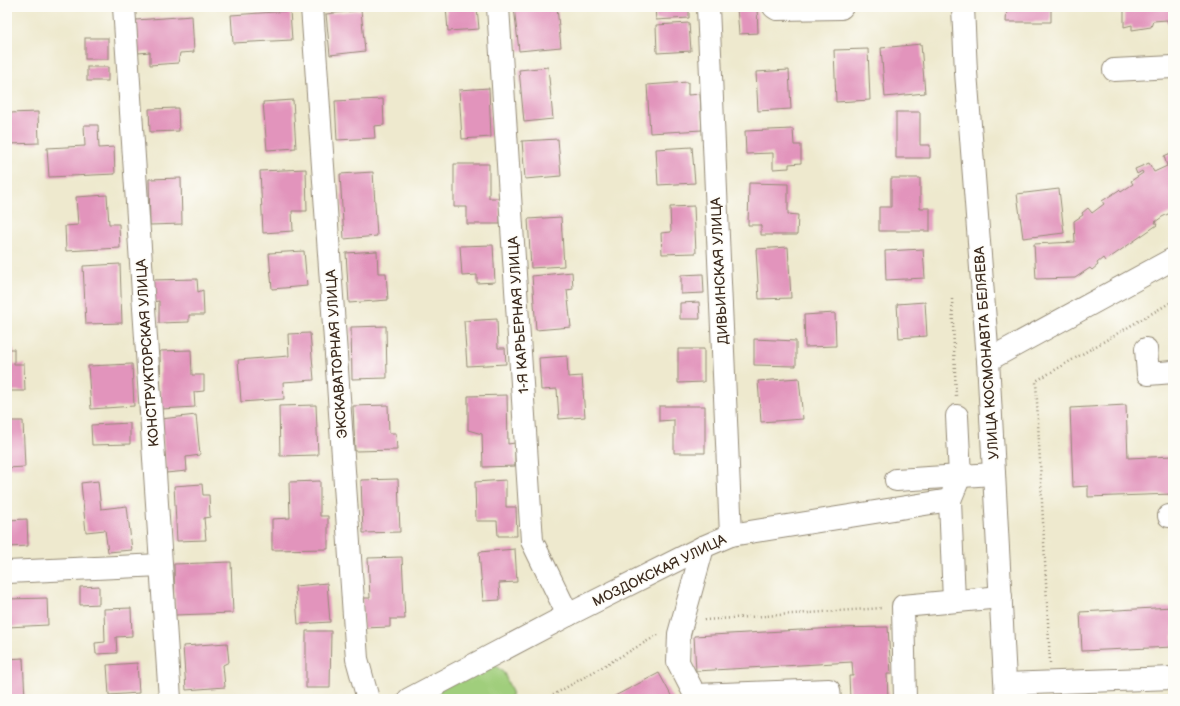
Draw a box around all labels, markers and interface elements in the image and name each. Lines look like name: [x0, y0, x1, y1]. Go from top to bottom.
street label: ДИВЬИНСКАЯ УЛИЦА: [707, 196, 732, 345]
street label: 1-Я КАРЬЕРНАЯ УЛИЦА: [504, 235, 532, 394]
street label: УЛИЦА КОСМОНАВТА БЕЛЯЕВА: [971, 245, 1002, 460]
street label: КОНСТРУКТОРСКАЯ УЛИЦА: [132, 258, 163, 448]
street label: ЭКСКАВАТОРНАЯ УЛИЦА: [322, 269, 351, 439]
street label: МОЗДОКСКАЯ УЛИЦА: [590, 530, 729, 610]

